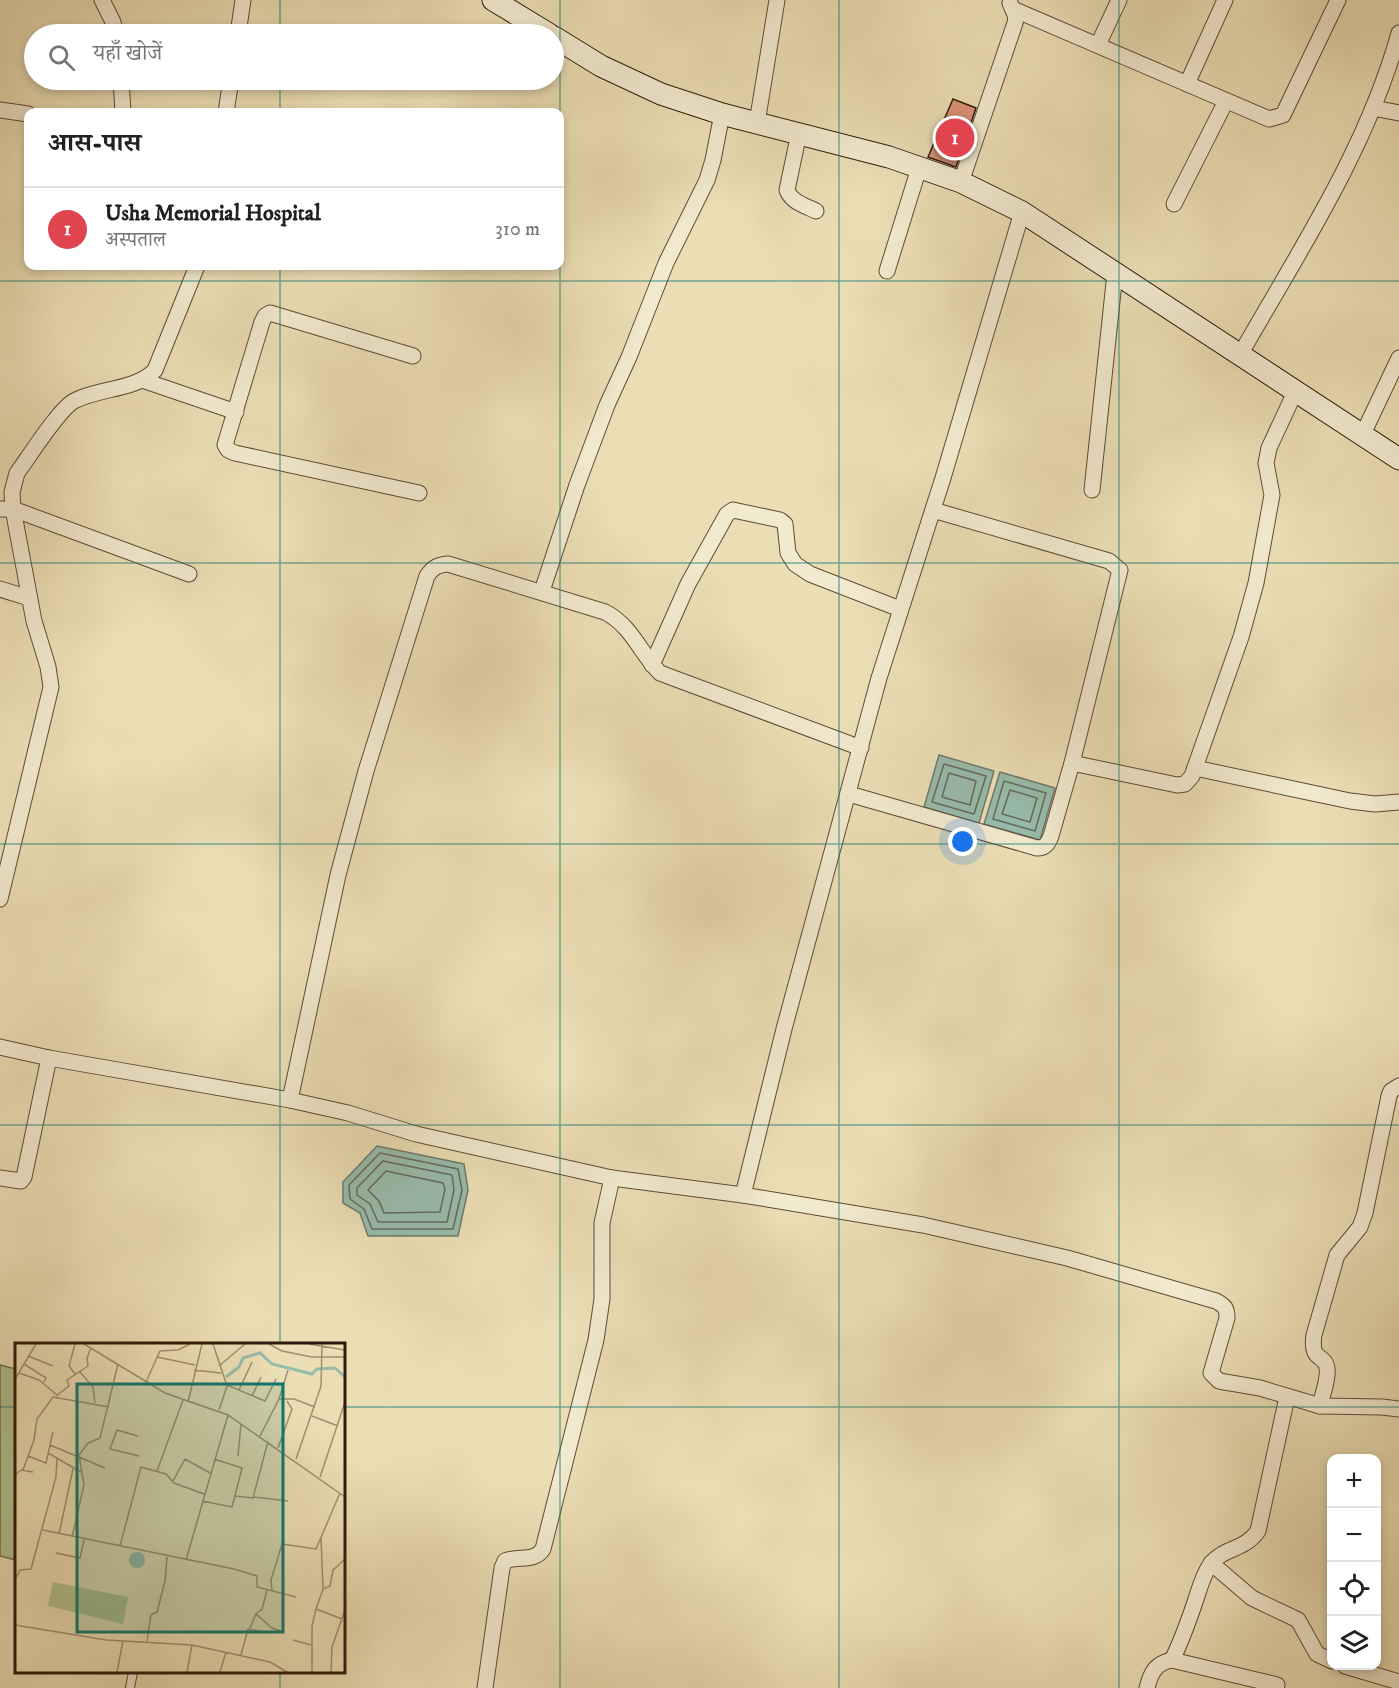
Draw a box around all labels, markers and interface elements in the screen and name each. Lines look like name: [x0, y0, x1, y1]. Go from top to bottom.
search box: [24, 24, 564, 90]
text: यहाँ खोजें: [93, 40, 162, 67]
icon: search: [45, 41, 78, 74]
pin: 1: [936, 116, 974, 160]
text: आस-पास: [48, 127, 141, 160]
text: Usha Memorial Hospital: [105, 200, 321, 227]
text: 1: [64, 217, 71, 242]
text: 310 m: [495, 217, 540, 242]
text: अस्पताल: [105, 228, 166, 253]
your location: [948, 827, 977, 856]
inset map: [15, 1343, 345, 1673]
map controls: [1327, 1454, 1381, 1670]
button: +: [1327, 1454, 1381, 1508]
button: −: [1327, 1508, 1381, 1562]
button: locate: [1327, 1562, 1381, 1616]
button: layers: [1327, 1616, 1381, 1670]

